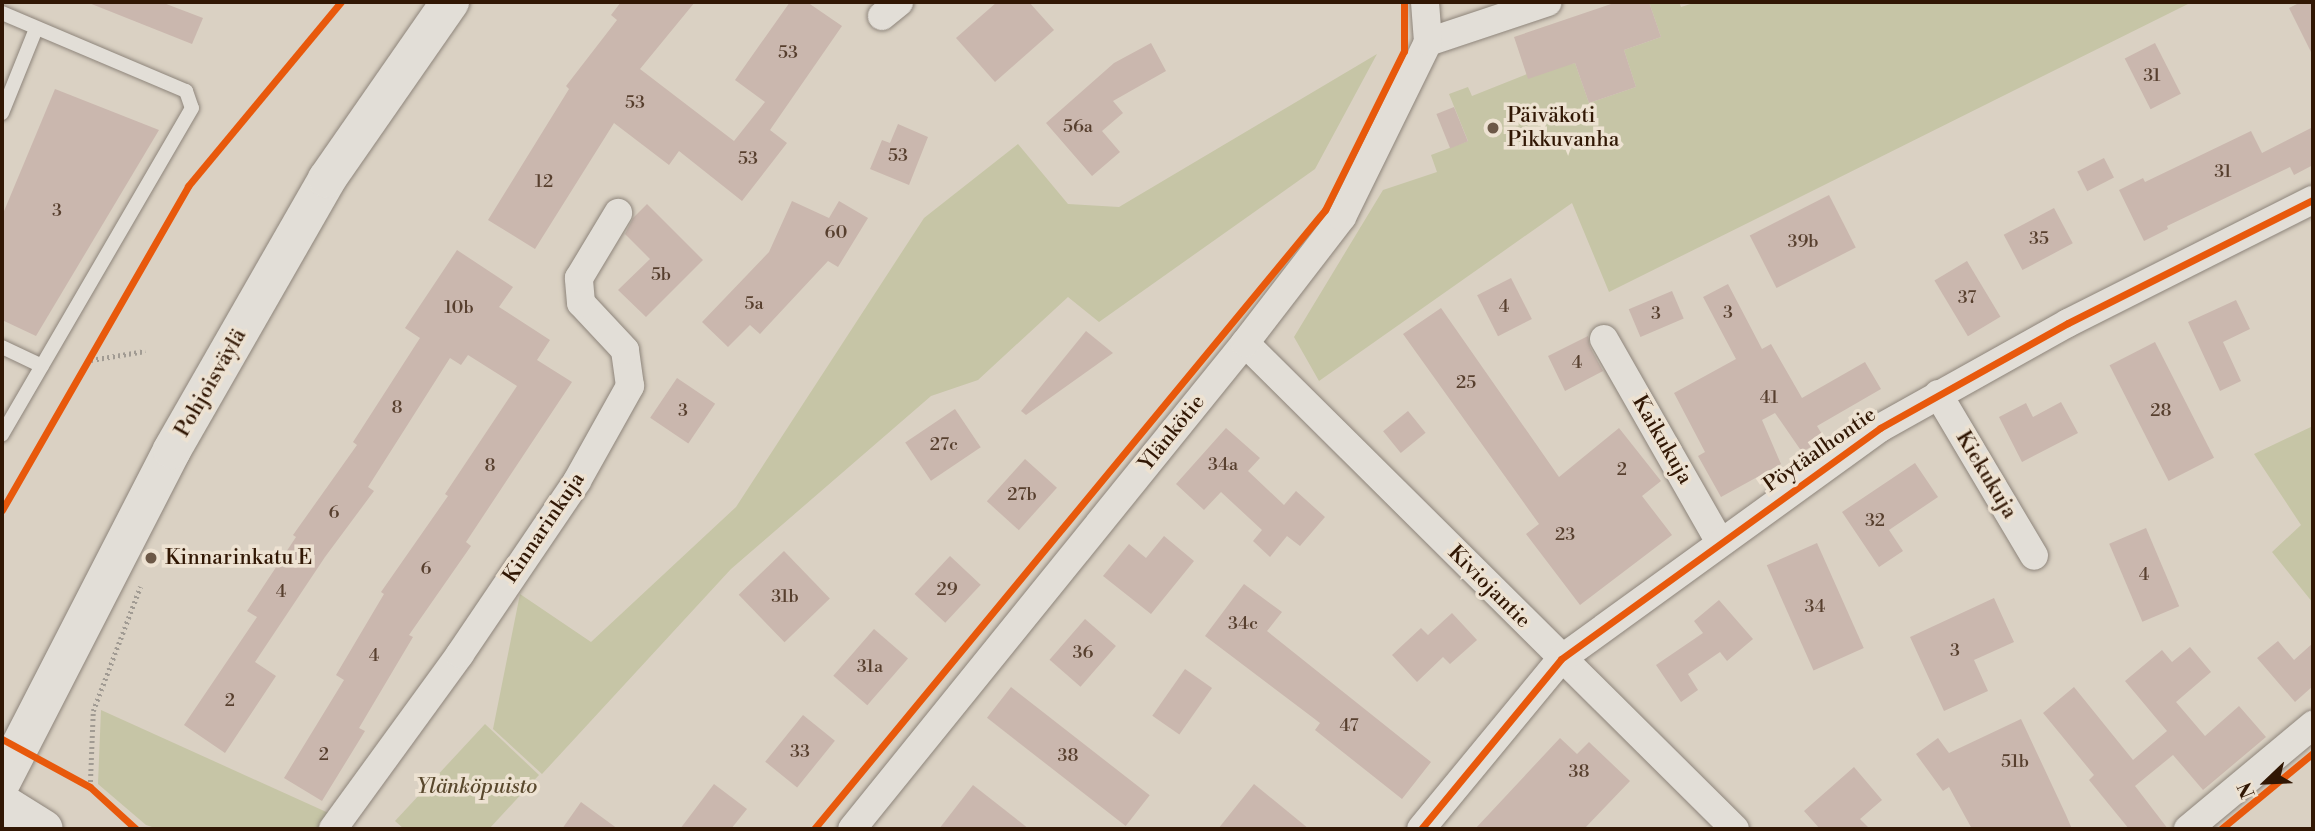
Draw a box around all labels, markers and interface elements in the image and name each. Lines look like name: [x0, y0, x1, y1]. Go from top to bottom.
house number: 53: [778, 42, 798, 64]
house number: 31: [2143, 65, 2161, 87]
house number: 53: [625, 92, 645, 114]
place label: Päiväkoti Pikkuvanha: [1507, 103, 1619, 153]
house number: 56a: [1063, 116, 1093, 138]
marker: Päiväkoti Pikkuvanha: [1485, 120, 1501, 136]
house number: 53: [888, 145, 908, 167]
house number: 53: [738, 148, 758, 170]
house number: 31: [2214, 161, 2232, 183]
house number: 12: [535, 171, 553, 193]
house number: 3: [52, 200, 62, 222]
house number: 60: [825, 222, 847, 244]
house number: 35: [2029, 228, 2049, 250]
house number: 39b: [1787, 231, 1819, 253]
house number: 5b: [651, 264, 671, 286]
house number: 37: [1958, 287, 1976, 309]
house number: 5a: [744, 293, 764, 315]
house number: 4: [1499, 296, 1509, 318]
house number: 10b: [444, 297, 474, 319]
house number: 3: [1723, 302, 1733, 324]
house number: 3: [1651, 303, 1661, 325]
street label: Pohjoisväylä: [170, 325, 252, 441]
house number: 4: [1572, 352, 1582, 374]
house number: 25: [1456, 372, 1476, 394]
house number: 41: [1760, 387, 1778, 409]
street label: Ylänkötie: [1134, 390, 1210, 476]
street label: Kaikukuja: [1626, 391, 1698, 489]
house number: 8: [391, 397, 403, 419]
house number: 3: [678, 400, 688, 422]
house number: 28: [2150, 400, 2172, 422]
street label: Pöytäalhontie: [1759, 402, 1881, 498]
street label: Kiekukuja: [1950, 427, 2022, 523]
house number: 27c: [930, 434, 958, 456]
house number: 34a: [1208, 454, 1238, 476]
house number: 8: [484, 455, 496, 477]
house number: 2: [1617, 459, 1627, 481]
street label: Kinnarinkuja: [498, 468, 590, 588]
house number: 27b: [1007, 484, 1037, 506]
house number: 6: [329, 502, 339, 524]
house number: 32: [1865, 510, 1885, 532]
house number: 23: [1555, 524, 1575, 546]
street label: Kiviojantie: [1442, 540, 1536, 634]
place label: Kinnarinkatu E: [165, 545, 312, 571]
marker: Kinnarinkatu E: [143, 550, 159, 566]
house number: 6: [421, 558, 431, 580]
house number: 4: [2139, 564, 2149, 586]
house number: 29: [936, 579, 958, 601]
house number: 4: [276, 581, 286, 603]
house number: 31b: [771, 586, 799, 608]
house number: 34: [1805, 596, 1825, 618]
house number: 34c: [1228, 613, 1258, 635]
house number: 3: [1950, 640, 1960, 662]
house number: 36: [1073, 642, 1093, 664]
house number: 4: [369, 645, 379, 667]
house number: 31a: [857, 656, 883, 678]
house number: 2: [225, 690, 235, 712]
house number: 47: [1339, 715, 1359, 737]
house number: 33: [790, 741, 810, 763]
house number: 2: [319, 744, 329, 766]
house number: 38: [1058, 745, 1078, 767]
north arrow: [2231, 747, 2301, 817]
house number: 51b: [2001, 751, 2029, 773]
house number: 38: [1569, 761, 1589, 783]
park label: Ylänköpuisto: [417, 774, 537, 800]
text: N: [2233, 779, 2261, 802]

